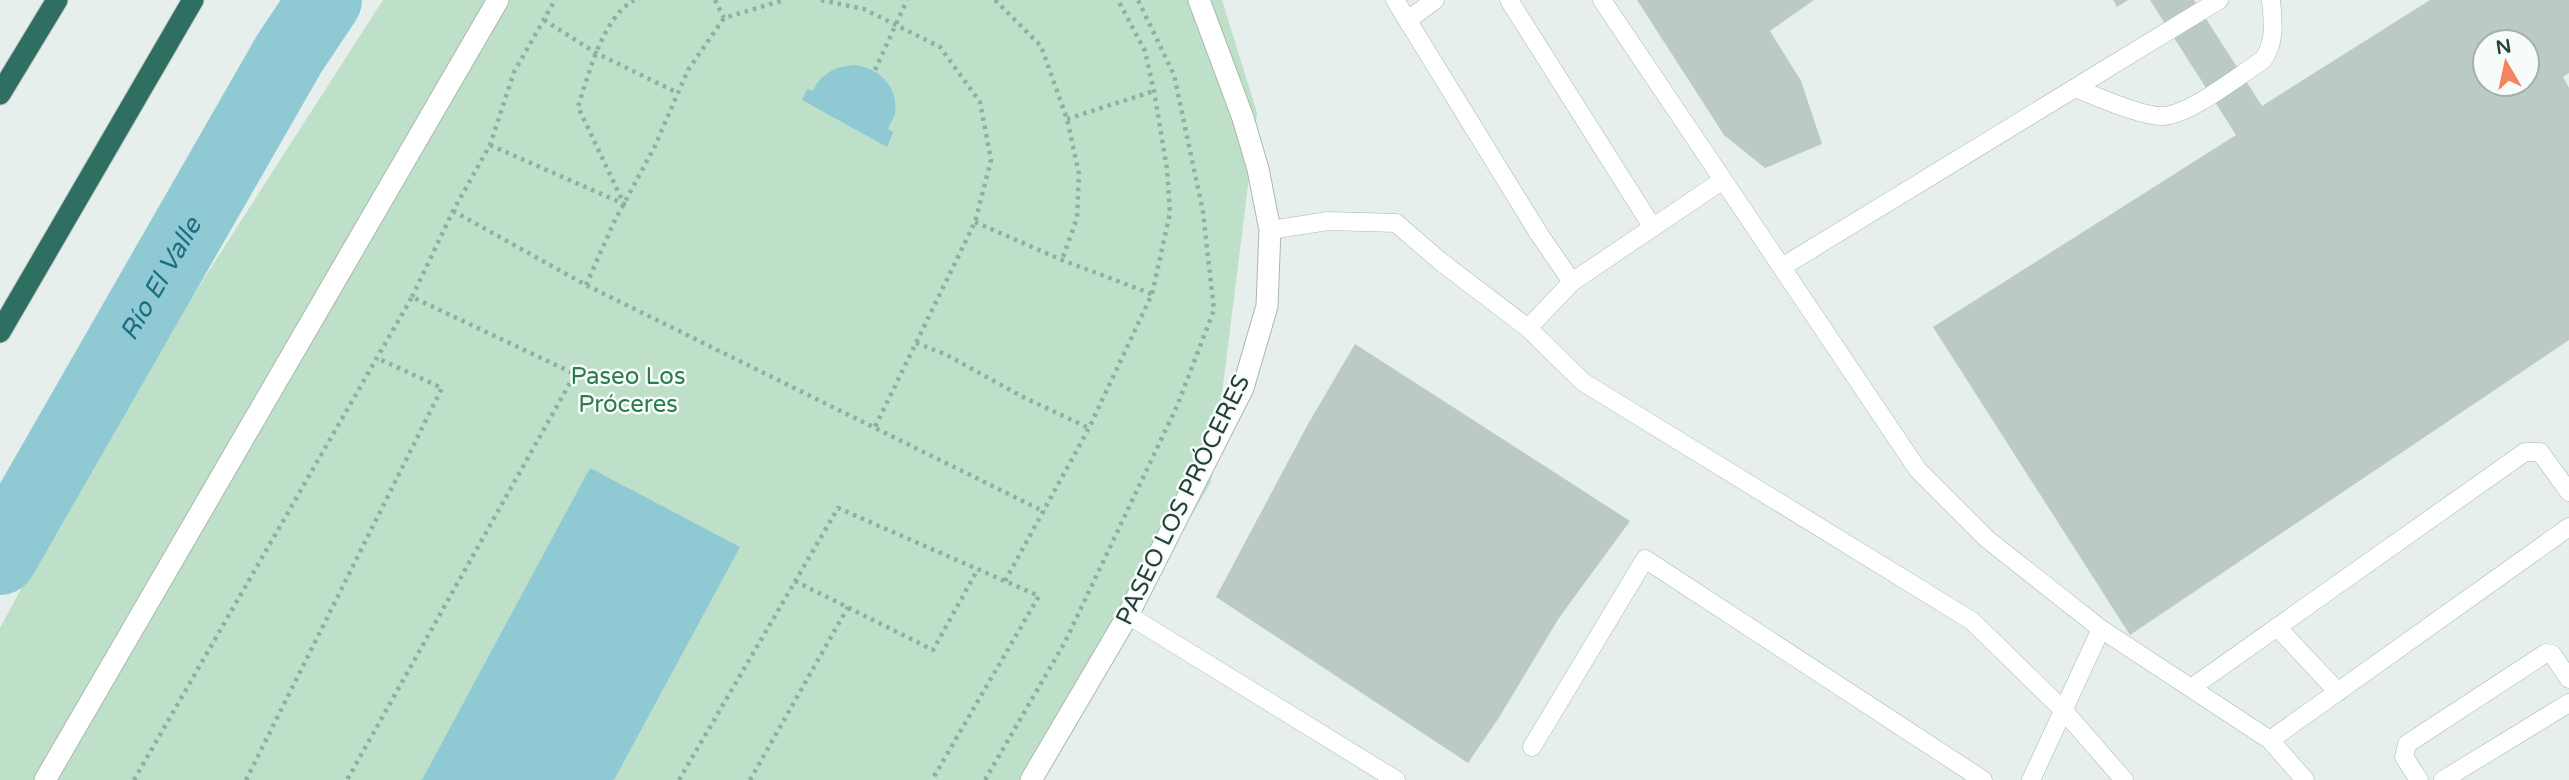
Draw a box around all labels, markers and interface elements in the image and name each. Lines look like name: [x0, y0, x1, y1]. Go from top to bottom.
north arrow: [2471, 28, 2541, 98]
text: N: [2494, 35, 2513, 59]
water label: Río El Valle: [113, 211, 208, 346]
park label: Paseo Los Próceres: [571, 362, 685, 419]
street label: PASEO LOS PRÓCERES: [1109, 370, 1256, 630]

